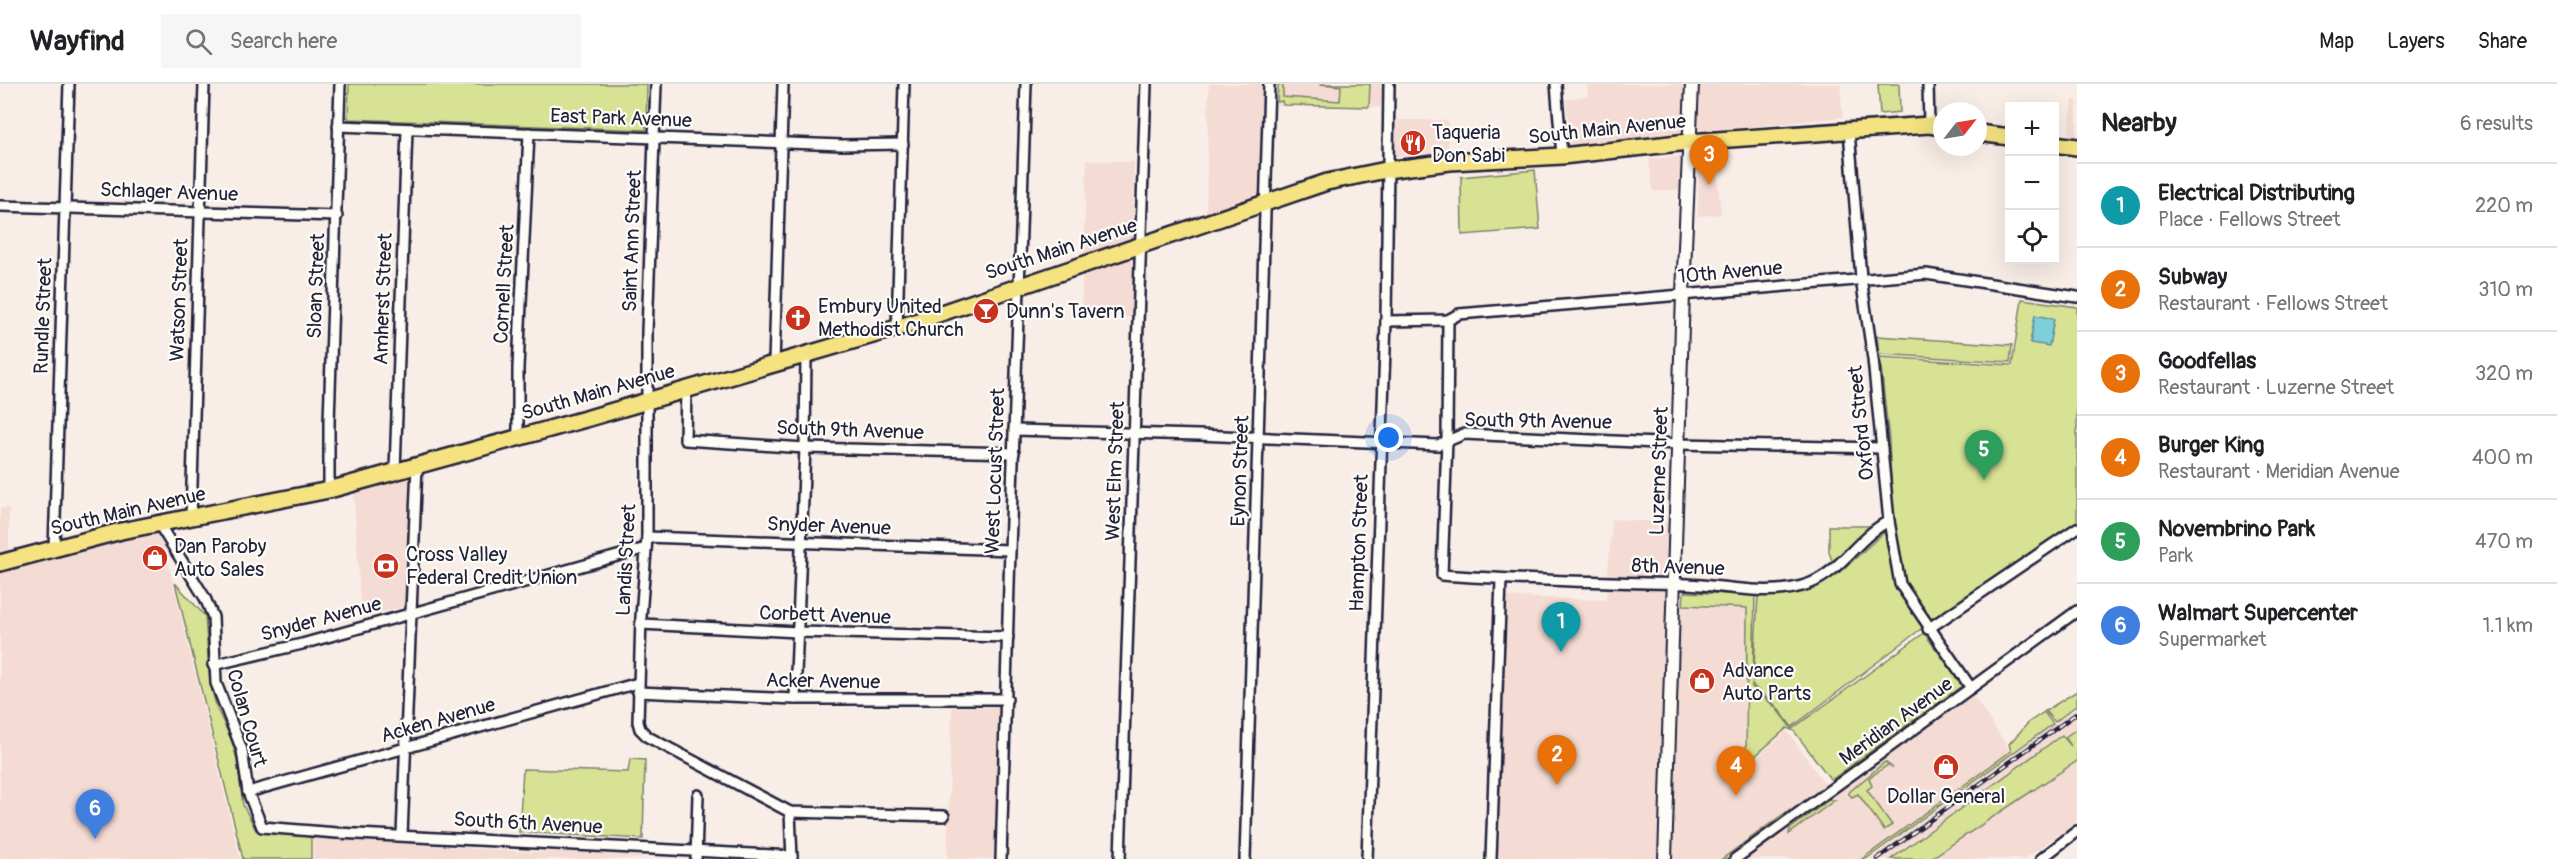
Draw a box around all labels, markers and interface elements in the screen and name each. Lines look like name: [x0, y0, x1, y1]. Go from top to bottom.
search box: [161, 14, 581, 68]
text: Wayfind: [30, 24, 125, 59]
icon: search: [182, 25, 215, 58]
text: Search here: [230, 27, 337, 55]
text: Map: [2319, 28, 2354, 55]
text: Layers: [2387, 28, 2445, 55]
text: Share: [2478, 28, 2527, 55]
north arrow: [1933, 102, 1987, 156]
map controls: [2005, 102, 2059, 264]
button: +: [2005, 102, 2059, 156]
street label: East Park Avenue: [550, 103, 692, 133]
text: Nearby: [2101, 107, 2177, 139]
street label: South Main Avenue: [1527, 108, 1687, 150]
text: 6 results: [2460, 111, 2533, 136]
place label: Taqueria Don Sabi: [1432, 120, 1505, 168]
restaurant icon: Taqueria Don Sabi: [1398, 128, 1428, 158]
pin: 3: [1690, 135, 1728, 185]
button: −: [2005, 156, 2059, 210]
street label: Saint Ann Street: [617, 169, 647, 312]
street label: Schlager Avenue: [100, 177, 239, 207]
text: Electrical Distributing: [2158, 179, 2355, 207]
text: 1: [2117, 193, 2124, 218]
text: 220 m: [2475, 193, 2533, 218]
text: Place · Fellows Street: [2158, 207, 2341, 232]
button: locate: [2005, 210, 2059, 264]
street label: South Main Avenue: [982, 213, 1140, 285]
street label: Cornell Street: [488, 223, 520, 344]
street label: Sloan Street: [302, 232, 330, 339]
street label: Amherst Street: [368, 232, 398, 366]
street label: Watson Street: [164, 237, 194, 362]
street label: 10th Avenue: [1677, 255, 1783, 289]
street label: Rundle Street: [28, 257, 58, 374]
text: Subway: [2158, 263, 2227, 291]
text: 2: [2115, 277, 2126, 302]
text: 310 m: [2478, 277, 2533, 302]
text: Restaurant · Fellows Street: [2158, 291, 2388, 316]
place label: Embury United Methodist Church: [818, 294, 964, 342]
bar icon: Dunn's Tavern: [971, 296, 1001, 326]
place label: Dunn's Tavern: [1006, 299, 1125, 324]
church icon: Embury United Methodist Church: [783, 303, 813, 333]
text: Goodfellas: [2158, 347, 2256, 375]
street label: South Main Avenue: [518, 358, 678, 426]
text: 3: [2115, 361, 2126, 386]
text: 320 m: [2475, 361, 2533, 386]
street label: Oxford Street: [1842, 363, 1879, 482]
text: Restaurant · Luzerne Street: [2158, 375, 2394, 400]
street label: West Locust Street: [980, 387, 1010, 554]
street label: West Elm Street: [1100, 400, 1130, 541]
street label: Luzerne Street: [1644, 405, 1674, 536]
street label: South 9th Avenue: [1464, 407, 1612, 435]
street label: Eynon Street: [1226, 414, 1254, 527]
street label: South 9th Avenue: [776, 415, 924, 445]
your location: [1374, 423, 1403, 452]
pin: 5: [1964, 430, 2004, 480]
text: Burger King: [2158, 431, 2264, 459]
text: 4: [2115, 445, 2126, 470]
text: 400 m: [2472, 445, 2533, 470]
text: Restaurant · Meridian Avenue: [2158, 459, 2400, 484]
street label: Hampton Street: [1344, 473, 1374, 612]
street label: South Main Avenue: [48, 481, 208, 541]
street label: Landis Street: [611, 502, 641, 617]
street label: Snyder Avenue: [767, 511, 892, 541]
text: Novembrino Park: [2158, 515, 2315, 543]
text: 5: [2115, 529, 2126, 554]
text: 470 m: [2475, 529, 2533, 554]
place label: Dan Paroby Auto Sales: [174, 534, 267, 582]
place label: Cross Valley Federal Credit Union: [406, 542, 577, 590]
shop icon: Dan Paroby Auto Sales: [140, 543, 170, 573]
text: Park: [2158, 543, 2193, 568]
bank icon: Cross Valley Federal Credit Union: [371, 551, 401, 581]
street label: 8th Avenue: [1631, 553, 1725, 581]
street label: Snyder Avenue: [258, 591, 384, 647]
text: Walmart Supercenter: [2158, 599, 2358, 627]
street label: Corbett Avenue: [759, 600, 891, 630]
pin: 1: [1542, 602, 1580, 652]
text: 6: [2115, 613, 2126, 638]
text: 1.1 km: [2483, 613, 2533, 638]
text: Supermarket: [2158, 627, 2267, 652]
place label: Advance Auto Parts: [1722, 658, 1811, 706]
street label: Colan Court: [221, 666, 273, 771]
shop icon: Advance Auto Parts: [1687, 666, 1717, 696]
street label: Acker Avenue: [766, 668, 880, 694]
street label: Meridian Avenue: [1834, 671, 1958, 771]
street label: Acken Avenue: [378, 692, 498, 748]
pin: 2: [1538, 736, 1576, 785]
pin: 4: [1716, 746, 1756, 796]
shop icon: Dollar General: [1931, 752, 1961, 782]
place label: Dollar General: [1887, 784, 2005, 809]
pin: 6: [76, 790, 115, 839]
street label: South 6th Avenue: [453, 807, 603, 839]

